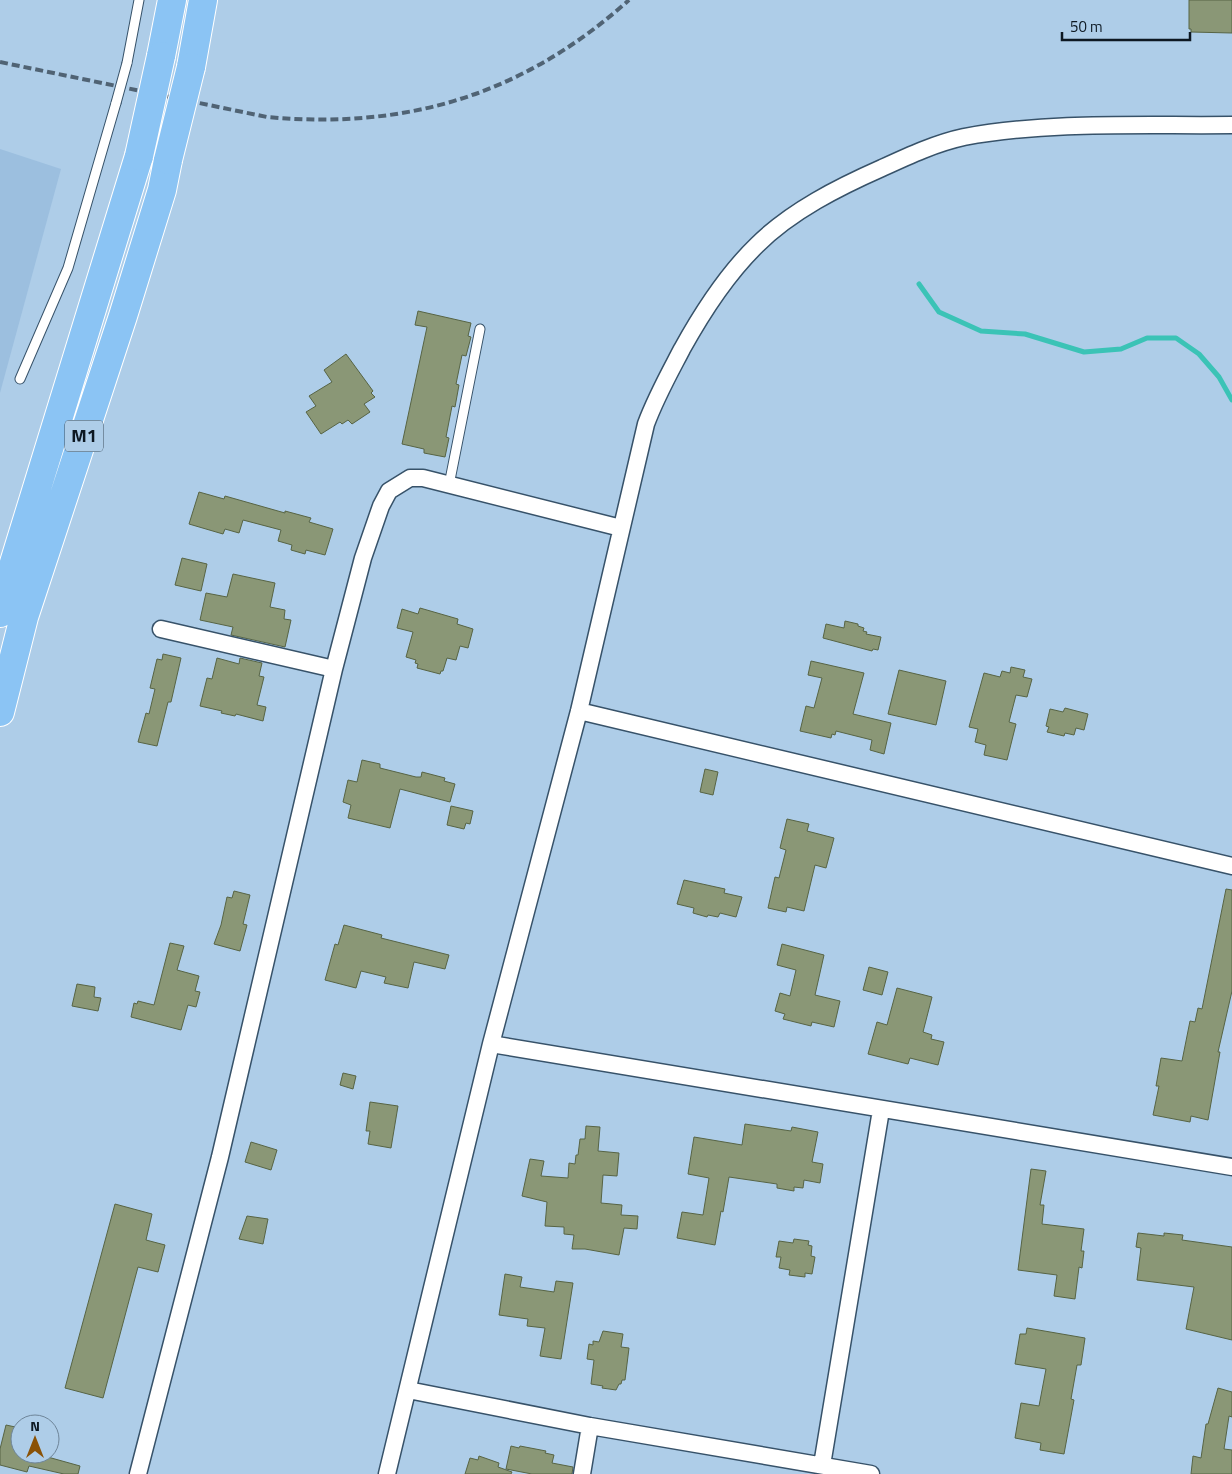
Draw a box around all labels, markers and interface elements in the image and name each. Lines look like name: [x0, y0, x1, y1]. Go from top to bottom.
scale bar: [1062, 10, 1190, 42]
text: 50 m: [1070, 15, 1103, 38]
road number: M1: [65, 421, 103, 452]
north arrow: [10, 1414, 60, 1464]
text: N: [30, 1415, 40, 1436]

